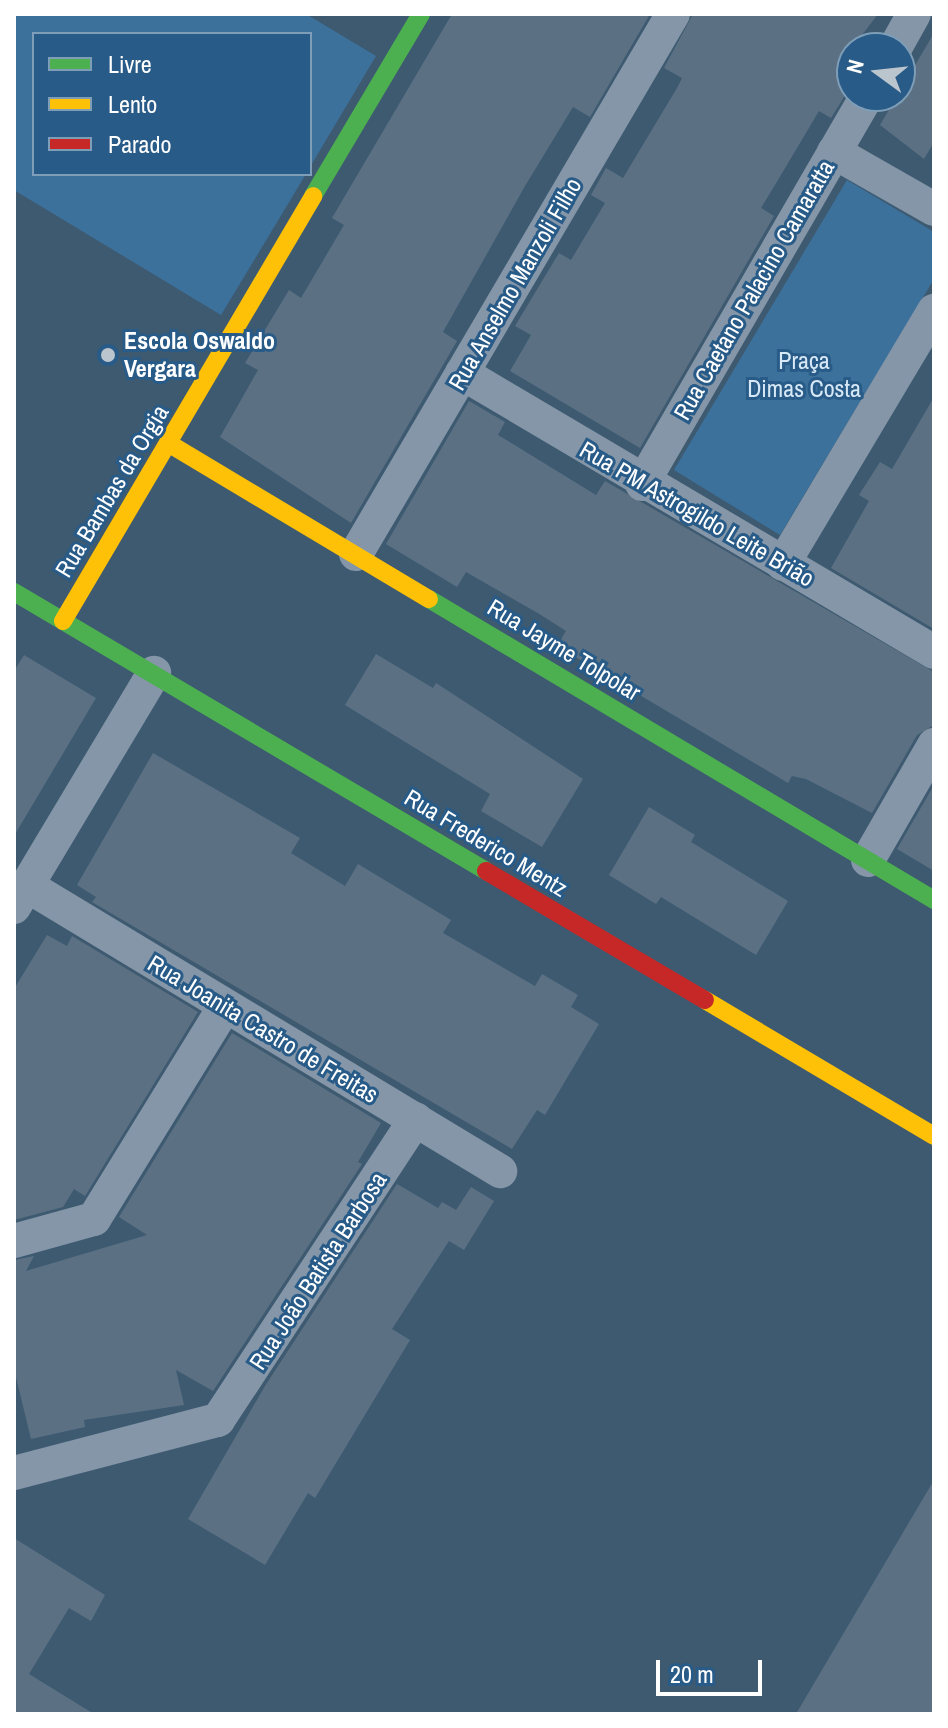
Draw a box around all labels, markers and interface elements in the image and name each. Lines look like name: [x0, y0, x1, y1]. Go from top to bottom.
legend: [32, 32, 312, 176]
north arrow: [836, 32, 916, 112]
text: Livre: [108, 48, 152, 80]
text: N: [839, 56, 871, 76]
text: Lento: [108, 88, 157, 120]
text: Parado: [108, 128, 171, 160]
street label: Rua Caetano Palacino Camaratta: [668, 155, 840, 425]
street label: Rua Anselmo Manzoli Filho: [442, 172, 588, 396]
place label: Escola Oswaldo Vergara: [124, 327, 275, 383]
marker: Escola Oswaldo Vergara: [99, 346, 117, 364]
park label: Praça Dimas Costa: [747, 347, 861, 403]
street label: Rua Bambas da Orgia: [49, 400, 175, 582]
street label: Rua PM Astrogildo Leite Brião: [574, 435, 820, 593]
street label: Rua Jayme Tolpolar: [482, 593, 646, 707]
street label: Rua Frederico Mentz: [399, 783, 573, 903]
street label: Rua Joanita Castro de Freitas: [143, 949, 383, 1109]
street label: Rua João Batista Barbosa: [243, 1167, 393, 1375]
scale bar: [660, 1644, 766, 1694]
text: 20 m: [670, 1658, 714, 1690]

